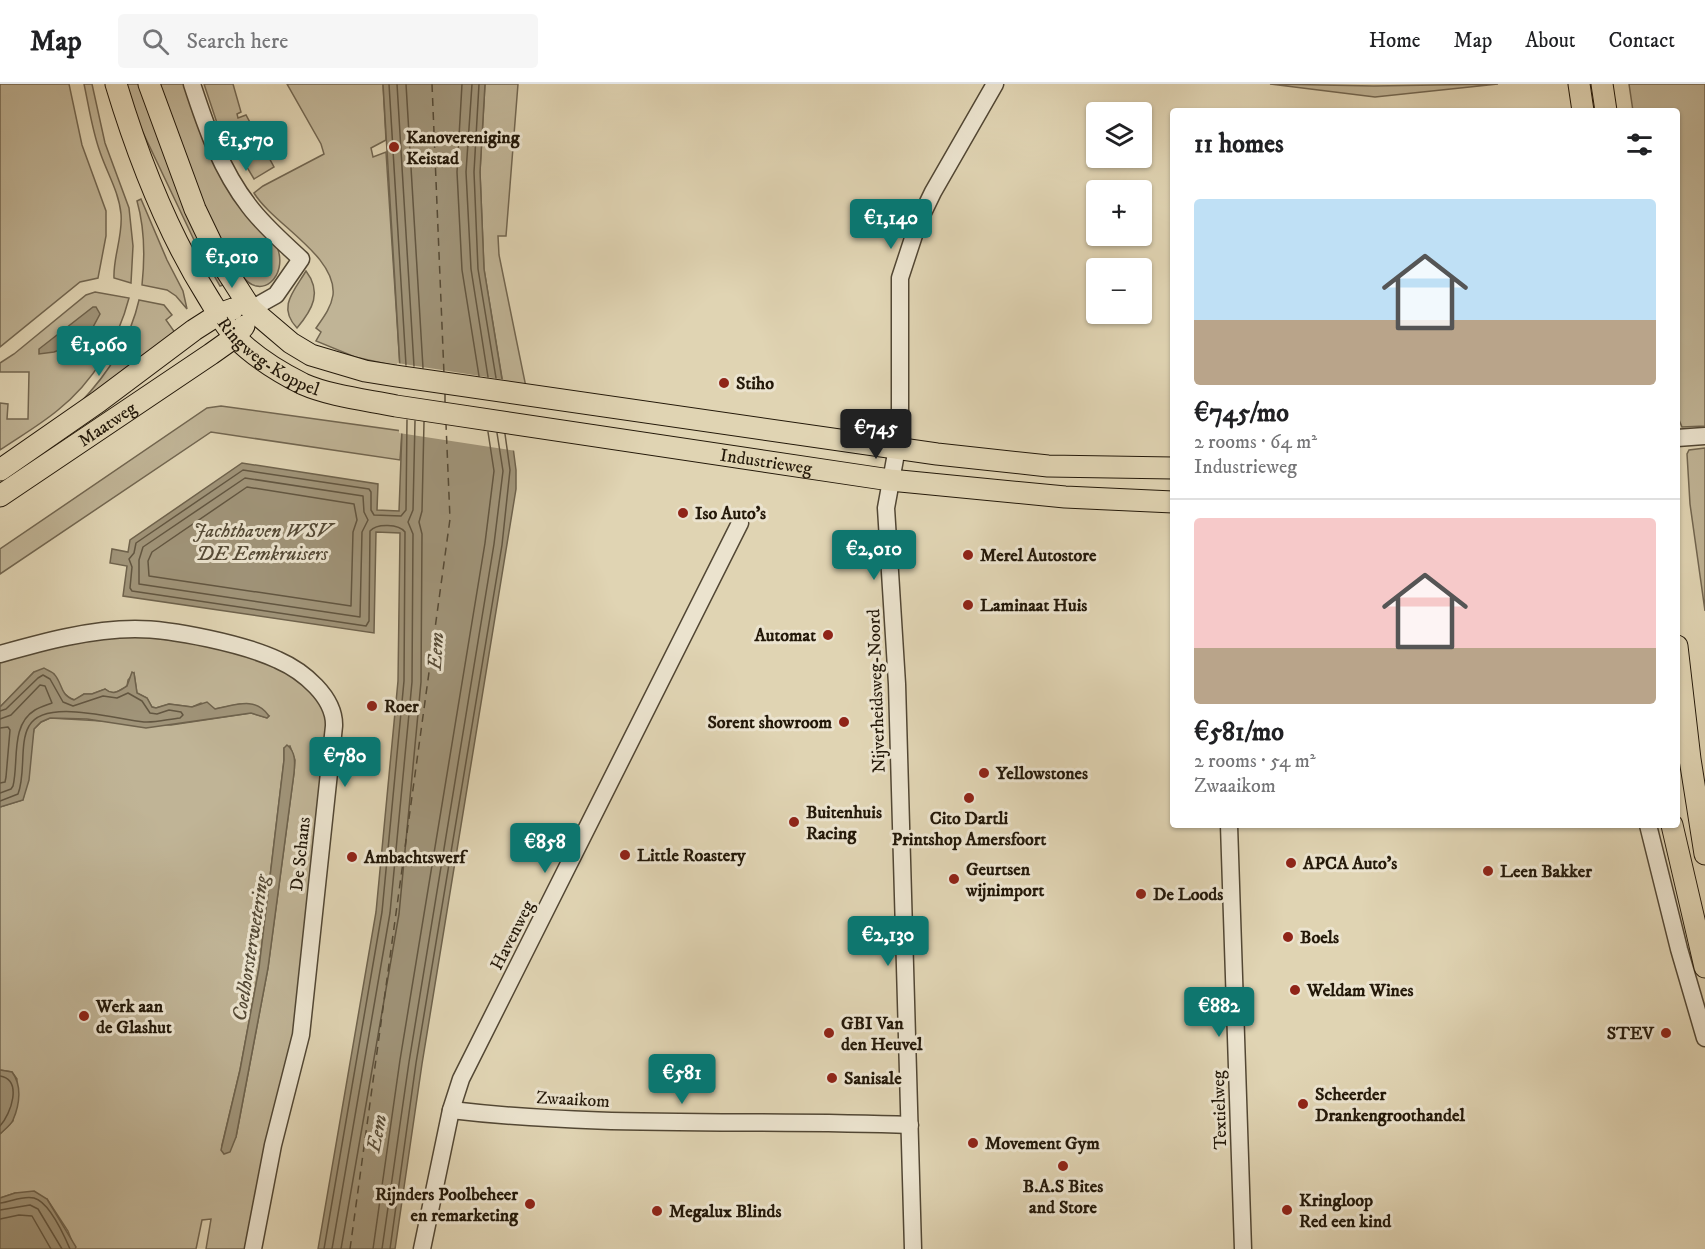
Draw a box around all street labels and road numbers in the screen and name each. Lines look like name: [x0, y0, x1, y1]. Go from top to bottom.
street label: Ringweg-Koppel: [212, 314, 323, 402]
street label: Maatweg: [74, 397, 141, 452]
street label: Industrieweg: [718, 445, 814, 480]
street label: Nijverheidsweg-Noord: [863, 609, 891, 773]
street label: De Schans: [286, 816, 316, 892]
street label: Havenweg: [486, 897, 540, 974]
street label: Textielweg: [1208, 1070, 1232, 1150]
street label: Zwaaikom: [536, 1087, 610, 1113]

